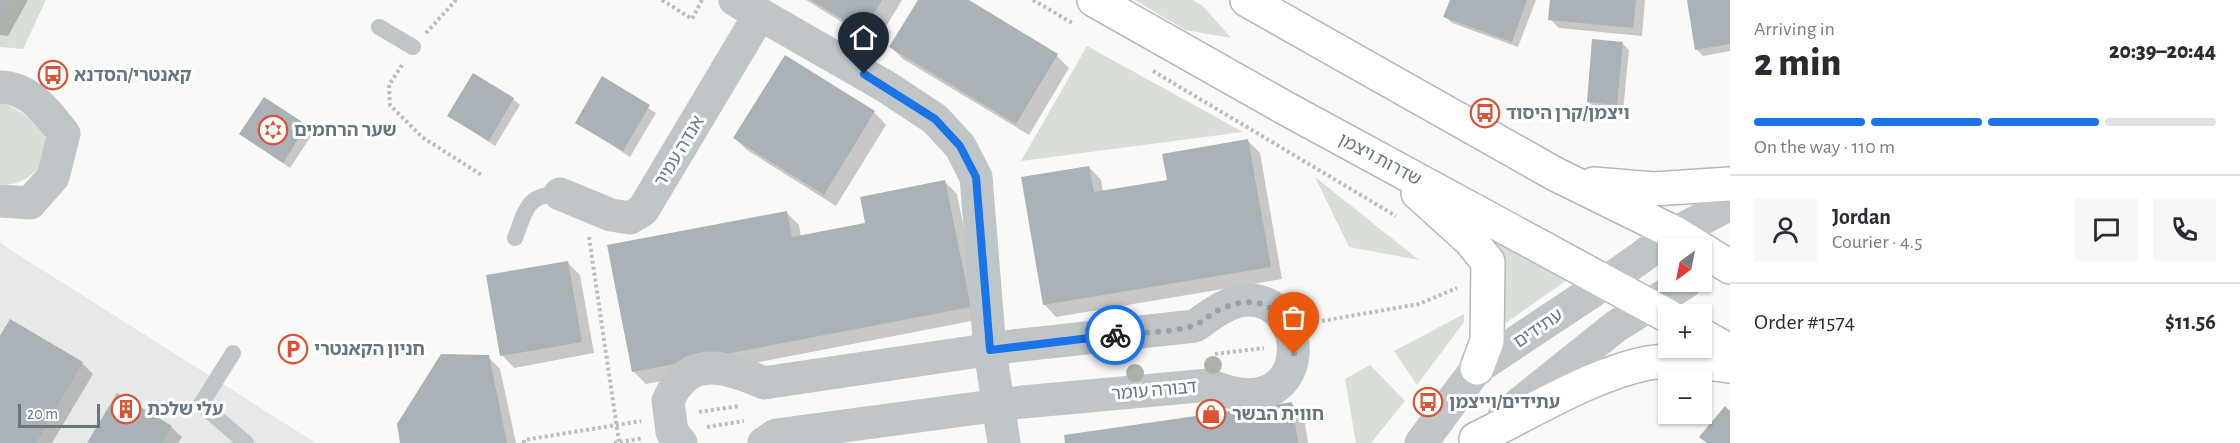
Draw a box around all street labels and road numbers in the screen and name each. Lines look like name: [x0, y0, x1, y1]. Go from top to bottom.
street label: אנדה עמיר: [652, 113, 708, 190]
street label: שדרות ויצמן: [1335, 131, 1424, 189]
street label: עתידים: [1511, 306, 1566, 352]
street label: דבורה עומר: [1111, 378, 1198, 404]

